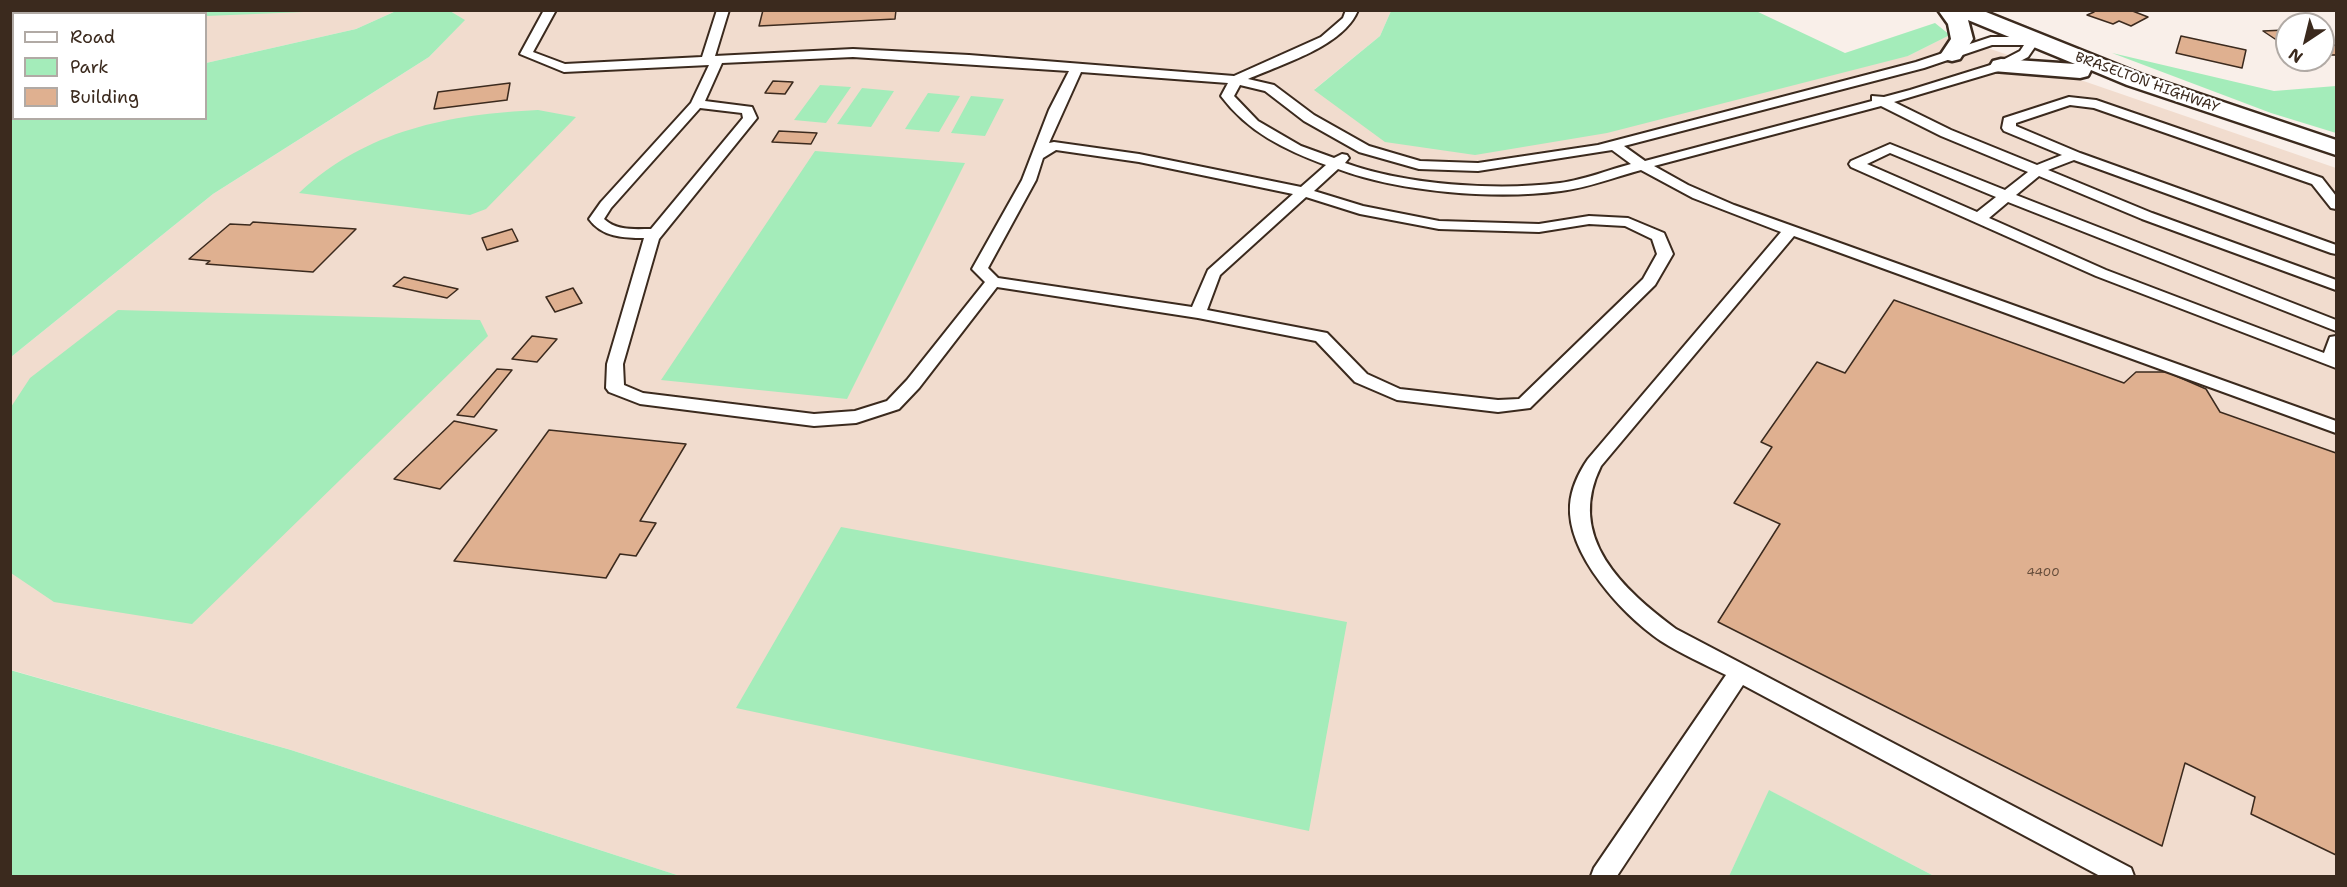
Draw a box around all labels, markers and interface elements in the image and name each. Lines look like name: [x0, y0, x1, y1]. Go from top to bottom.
legend: [12, 12, 207, 120]
north arrow: [2275, 12, 2335, 72]
text: Road: [70, 25, 115, 49]
text: N: [2284, 43, 2307, 68]
street label: BRASELTON HIGHWAY: [2073, 49, 2221, 117]
text: Park: [70, 55, 109, 79]
text: Building: [70, 85, 139, 109]
house number: 4400: [2026, 566, 2060, 580]

